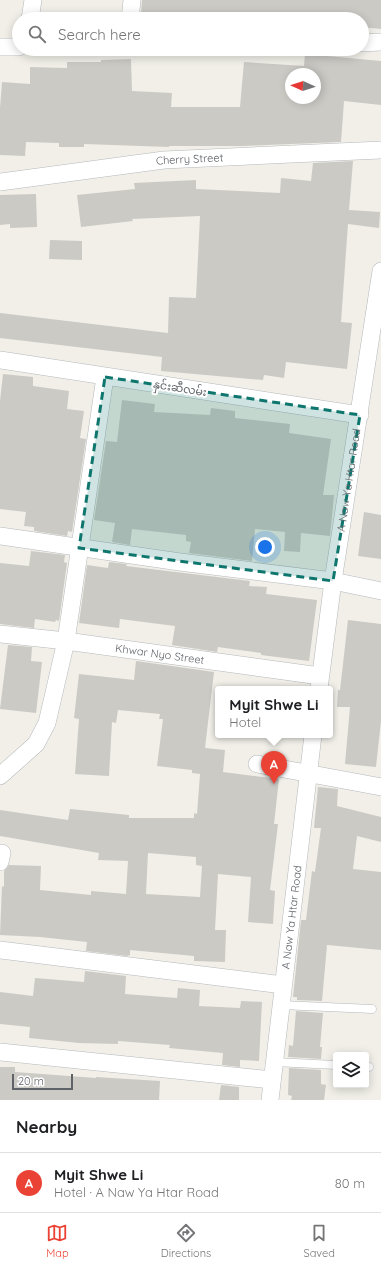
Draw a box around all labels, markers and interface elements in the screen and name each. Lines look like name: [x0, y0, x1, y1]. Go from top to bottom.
search box: [12, 12, 369, 56]
icon: search: [26, 23, 48, 45]
text: Search here: [58, 25, 141, 44]
north arrow: [285, 68, 321, 104]
street label: Cherry Street: [155, 150, 224, 168]
street label: နှင်းဆီလမ်း: [152, 377, 208, 401]
street label: A Naw Ya Htar Road: [334, 427, 364, 533]
your location: [255, 537, 275, 557]
street label: Khwar Nyo Street: [114, 641, 206, 667]
popup: [215, 686, 333, 738]
text: Myit Shwe Li: [229, 695, 319, 714]
text: Hotel: [229, 714, 261, 730]
pin: A: [261, 751, 287, 784]
street label: A Naw Ya Htar Road: [278, 865, 305, 970]
map controls: [333, 1052, 369, 1088]
button: layers: [333, 1052, 369, 1088]
scale bar: [12, 1072, 73, 1091]
text: 20 m: [18, 1074, 44, 1088]
text: Nearby: [16, 1116, 77, 1137]
text: Myit Shwe Li: [54, 1165, 143, 1184]
text: A: [25, 1175, 33, 1191]
text: 80 m: [335, 1175, 365, 1191]
text: Hotel · A Naw Ya Htar Road: [54, 1184, 219, 1200]
tab: Map: [46, 1222, 69, 1260]
tab: Directions: [161, 1222, 211, 1260]
tab: Saved: [303, 1222, 335, 1260]

